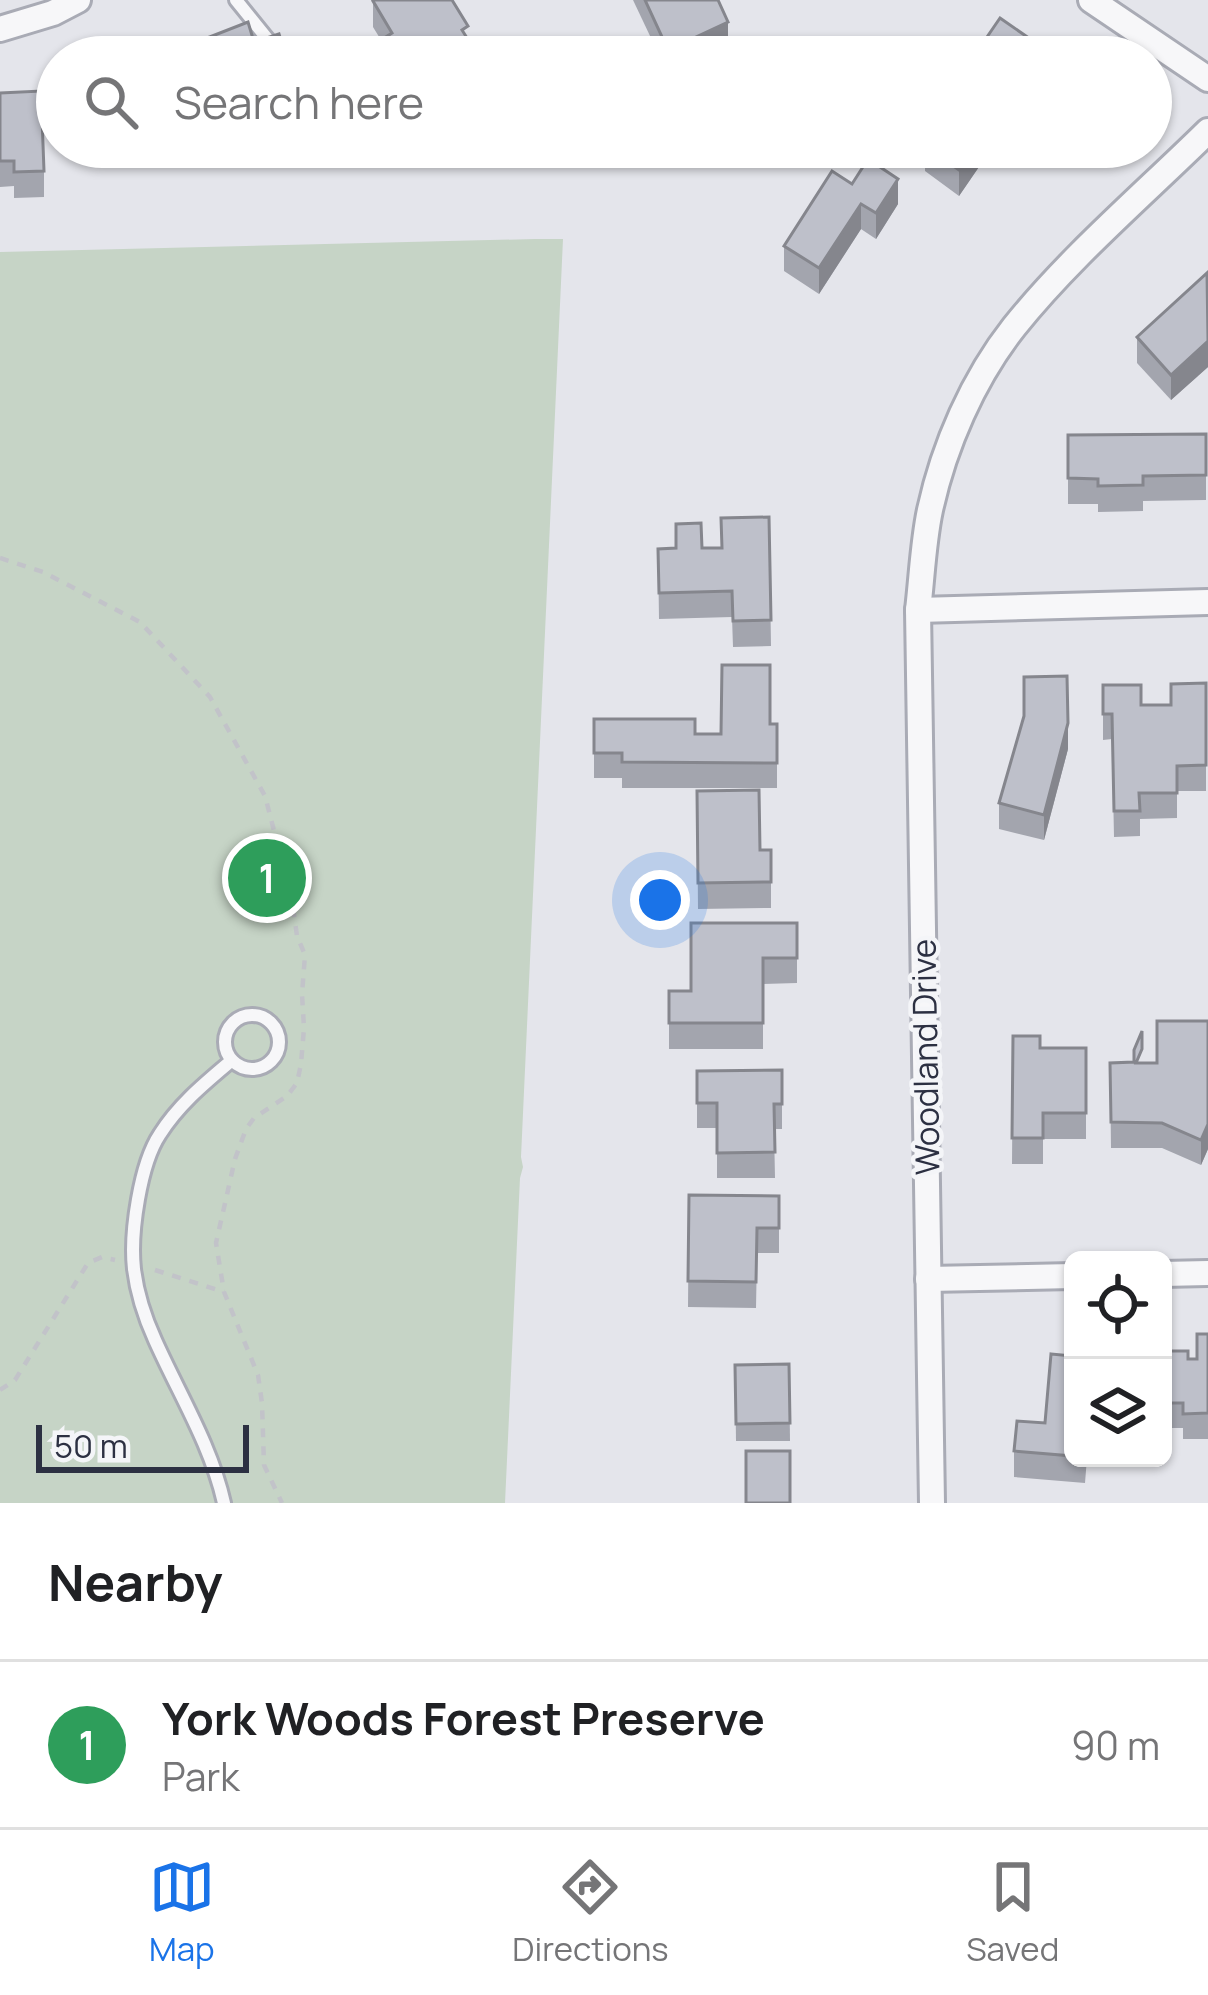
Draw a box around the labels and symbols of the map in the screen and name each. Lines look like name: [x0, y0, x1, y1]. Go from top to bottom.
pin: 1: [228, 833, 306, 923]
your location: [630, 870, 690, 930]
street label: Woodland Drive: [900, 938, 950, 1176]
scale bar: [36, 1419, 249, 1472]

